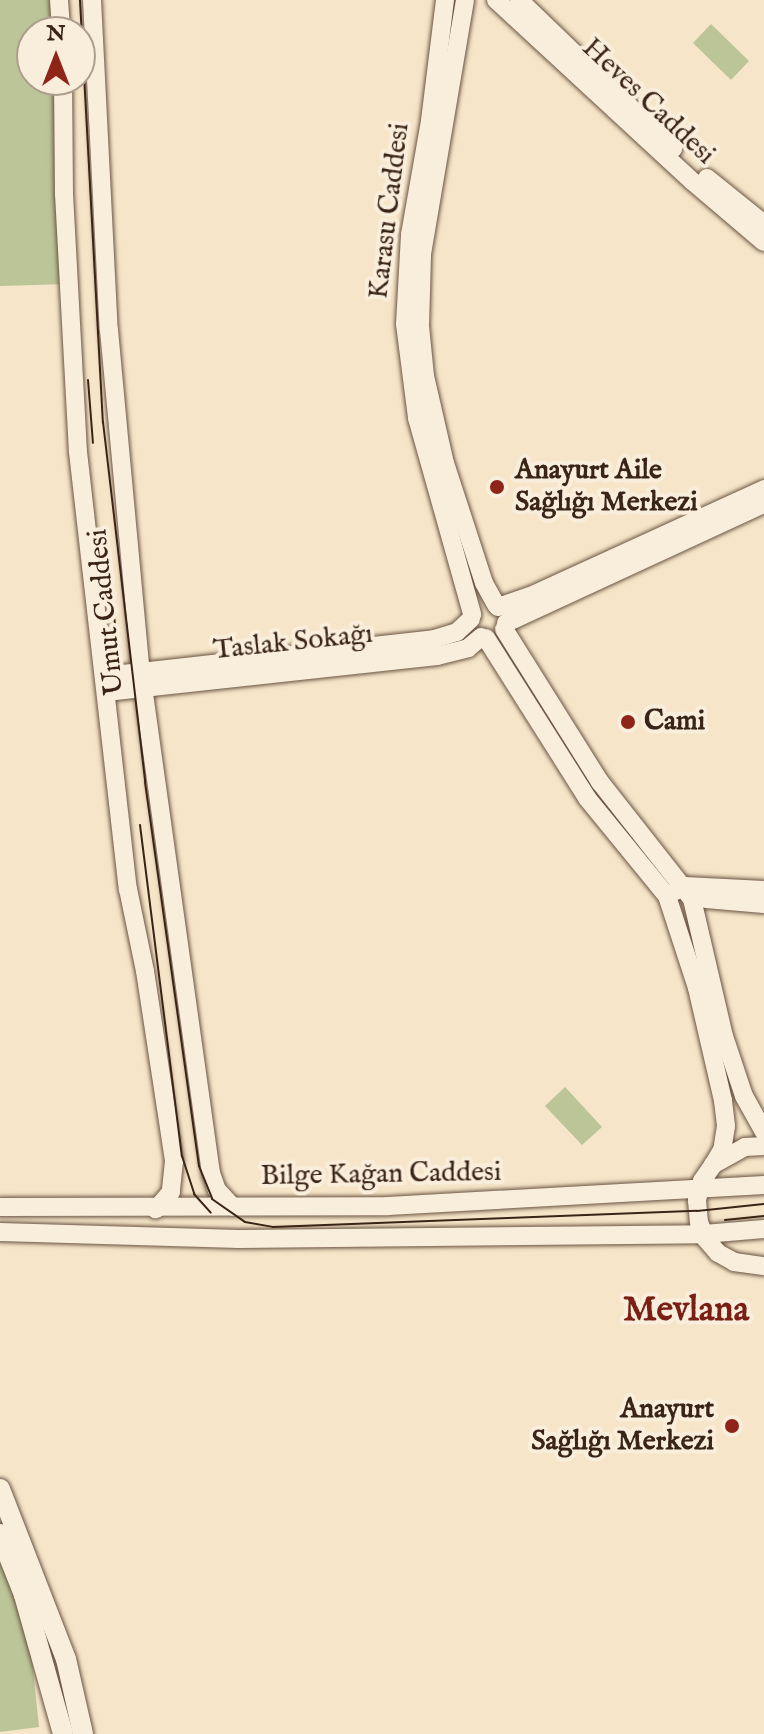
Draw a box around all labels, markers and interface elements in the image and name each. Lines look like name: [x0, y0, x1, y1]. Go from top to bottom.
north arrow: [16, 16, 96, 96]
text: N: [46, 20, 66, 48]
street label: Heves Caddesi: [574, 32, 722, 172]
street label: Karasu Caddesi: [363, 121, 417, 301]
place label: Anayurt Aile Sağlığı Merkezi: [515, 454, 698, 520]
marker: Anayurt Aile Sağlığı Merkezi: [486, 476, 508, 498]
street label: Umut Caddesi: [82, 527, 132, 697]
street label: Taslak Sokağı: [212, 618, 374, 668]
place label: Cami: [644, 705, 705, 739]
marker: Cami: [619, 713, 637, 731]
street label: Bilge Kağan Caddesi: [260, 1156, 502, 1194]
district label: Mevlana: [623, 1289, 749, 1333]
place label: Anayurt Sağlığı Merkezi: [531, 1393, 714, 1459]
marker: Anayurt Sağlığı Merkezi: [721, 1415, 743, 1437]

